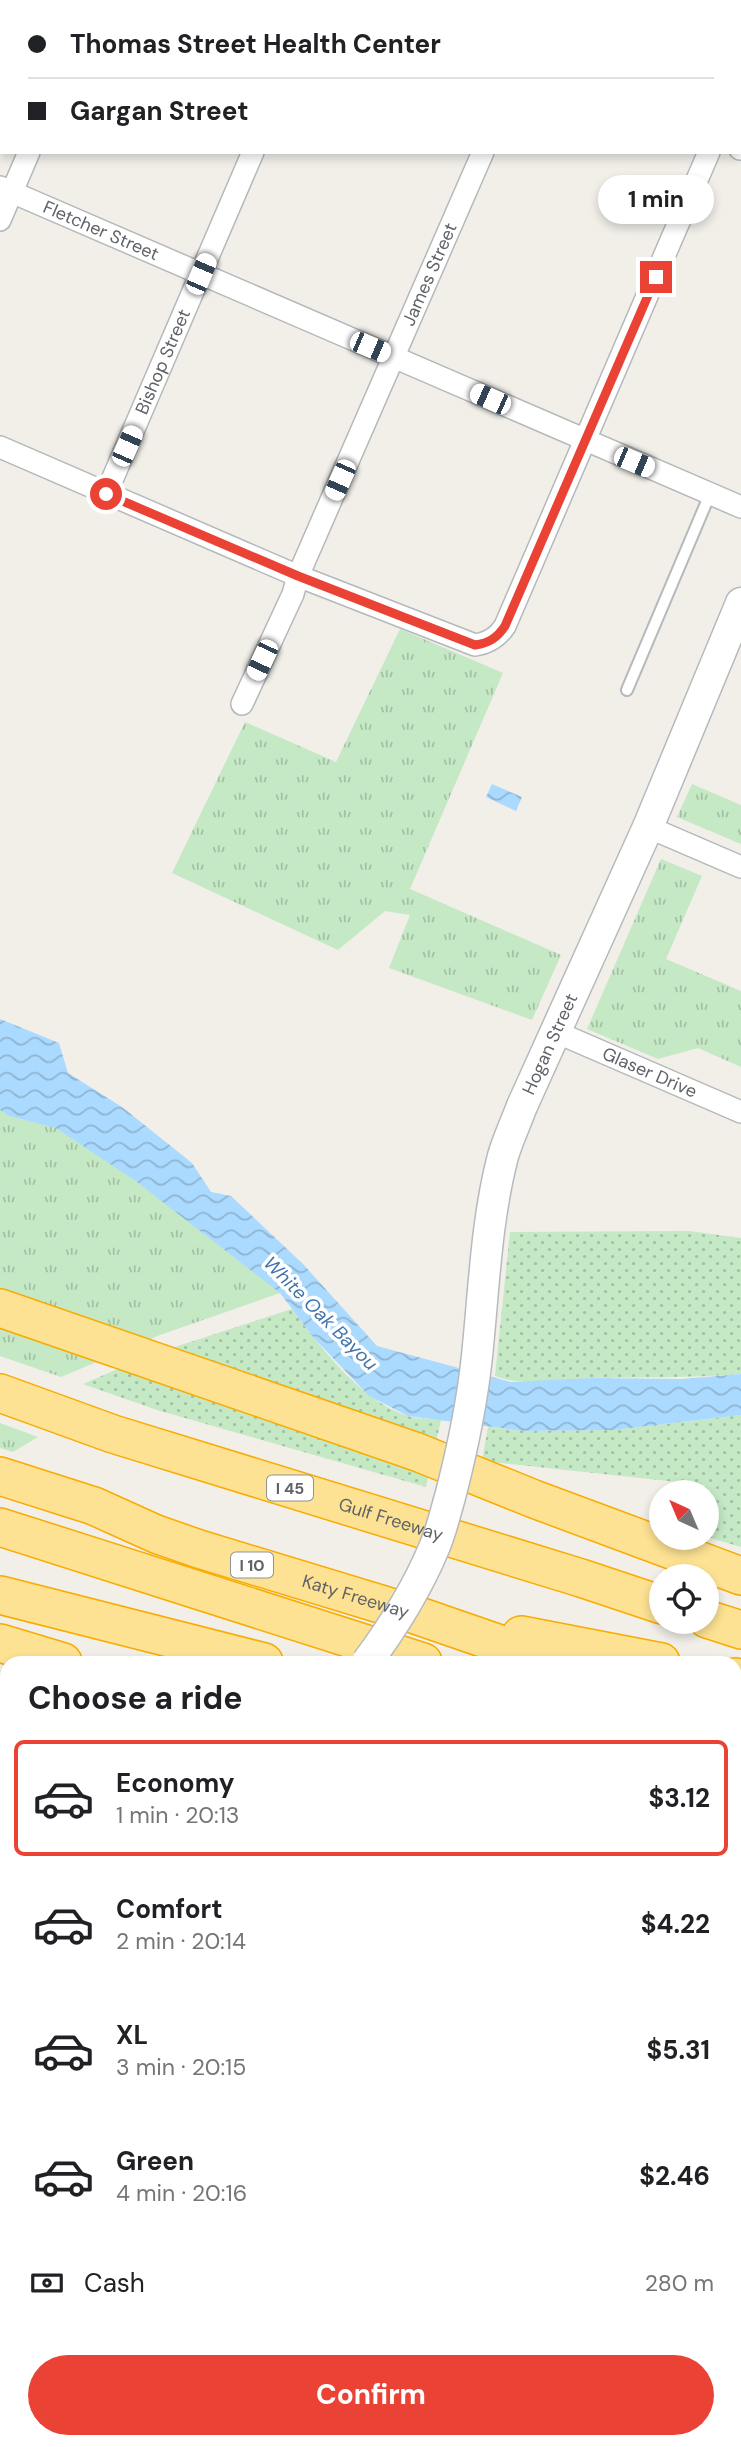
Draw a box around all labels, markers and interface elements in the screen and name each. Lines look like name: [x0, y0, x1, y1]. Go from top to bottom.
text: Thomas Street Health Center: [70, 27, 441, 61]
text: Gargan Street: [70, 94, 248, 128]
callout: 1 min: [598, 176, 714, 224]
text: 1 min: [628, 184, 684, 214]
street label: Fletcher Street: [39, 195, 163, 266]
street label: James Street: [397, 219, 463, 330]
car: [184, 251, 219, 297]
route end: [640, 261, 672, 293]
street label: Bishop Street: [130, 305, 196, 418]
car: [347, 329, 394, 365]
car: [467, 381, 514, 417]
car: [109, 423, 146, 469]
car: [611, 444, 658, 480]
car: [322, 457, 359, 503]
route start: [90, 478, 122, 510]
car: [244, 637, 281, 683]
street label: Hogan Street: [517, 990, 583, 1098]
street label: Glaser Drive: [599, 1041, 701, 1104]
water label: White Oak Bayou: [258, 1251, 383, 1376]
road number: I 45: [267, 1476, 313, 1500]
north arrow: [649, 1480, 719, 1550]
map controls: [649, 1480, 719, 1634]
street label: Gulf Freeway: [336, 1492, 446, 1547]
road number: I 10: [231, 1553, 273, 1578]
button: locate: [649, 1564, 719, 1634]
street label: Katy Freeway: [299, 1569, 412, 1624]
text: Choose a ride: [28, 1677, 243, 1719]
text: Economy: [116, 1766, 234, 1800]
icon: car: [32, 1767, 95, 1830]
text: $3.12: [648, 1781, 710, 1815]
text: 1 min · 20:13: [116, 1800, 239, 1830]
text: Comfort: [116, 1892, 222, 1926]
icon: car: [32, 1893, 95, 1956]
text: $4.22: [641, 1907, 710, 1941]
text: 2 min · 20:14: [116, 1926, 246, 1956]
text: XL: [116, 2018, 148, 2052]
icon: car: [32, 2019, 95, 2082]
text: $5.31: [647, 2033, 710, 2067]
text: 3 min · 20:15: [116, 2052, 246, 2082]
text: Green: [116, 2144, 194, 2178]
icon: car: [32, 2145, 95, 2208]
text: $2.46: [639, 2159, 710, 2193]
text: 4 min · 20:16: [116, 2178, 247, 2208]
icon: cash: [28, 2264, 66, 2302]
text: Cash: [84, 2266, 145, 2300]
text: 280 m: [645, 2268, 714, 2298]
button: Confirm: [28, 2355, 714, 2435]

